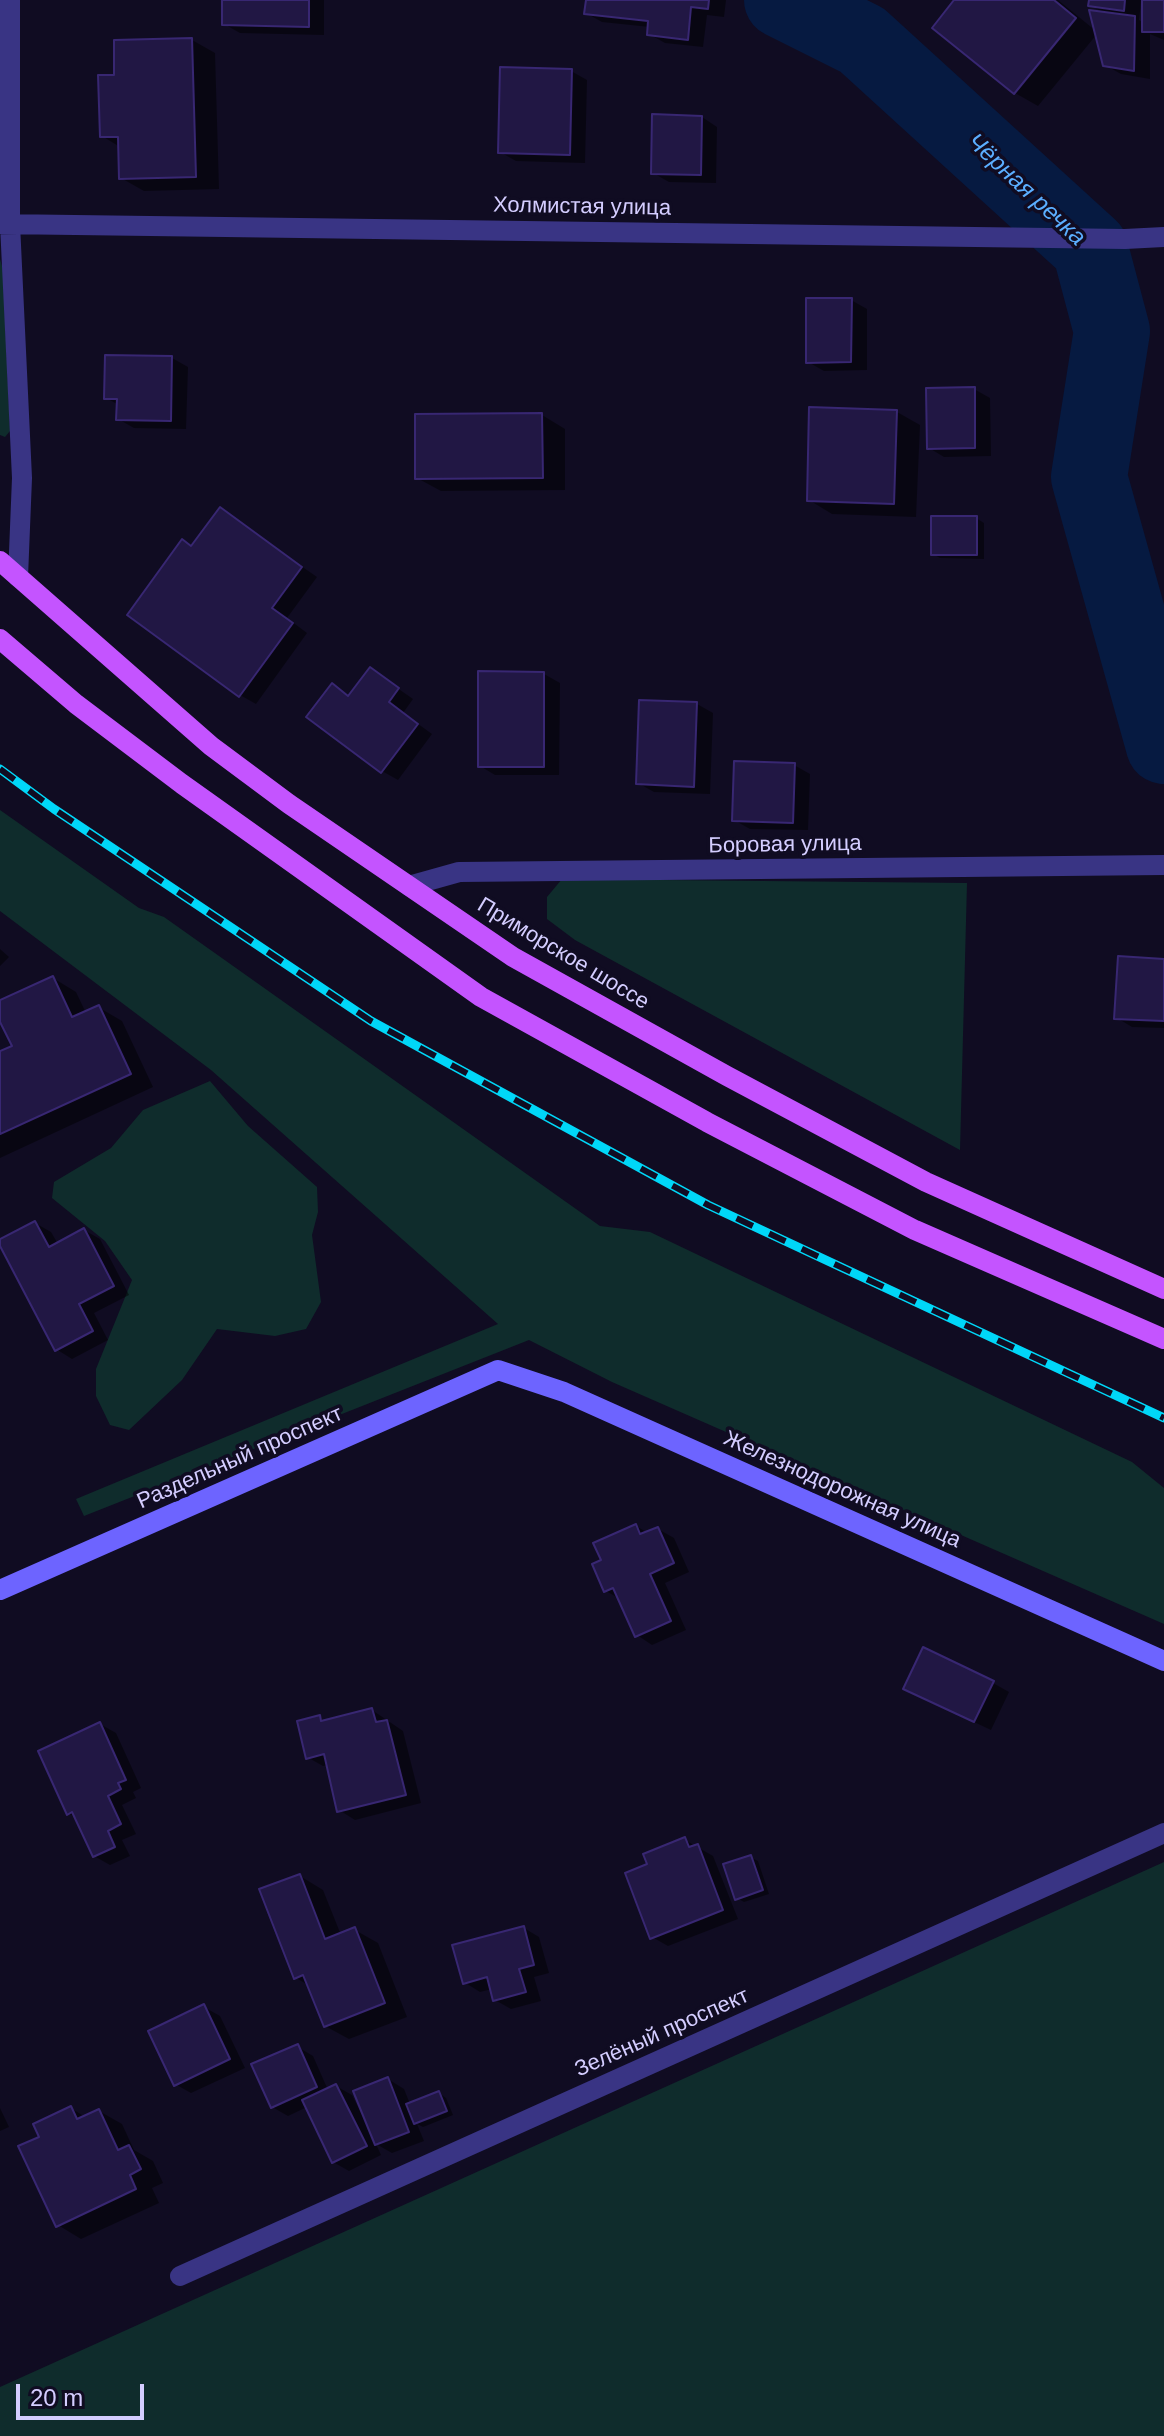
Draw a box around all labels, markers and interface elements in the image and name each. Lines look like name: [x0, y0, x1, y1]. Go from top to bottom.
water label: Чёрная речка: [961, 128, 1091, 252]
street label: Холмистая улица: [493, 192, 671, 222]
street label: Боровая улица: [708, 830, 862, 860]
street label: Приморское шоссе: [472, 892, 654, 1016]
street label: Раздельный проспект: [133, 1401, 347, 1515]
street label: Железнодорожная улица: [719, 1426, 965, 1554]
street label: Зелёный проспект: [571, 1983, 753, 2083]
scale bar: [20, 2368, 148, 2418]
text: 20 m: [30, 2384, 83, 2411]

